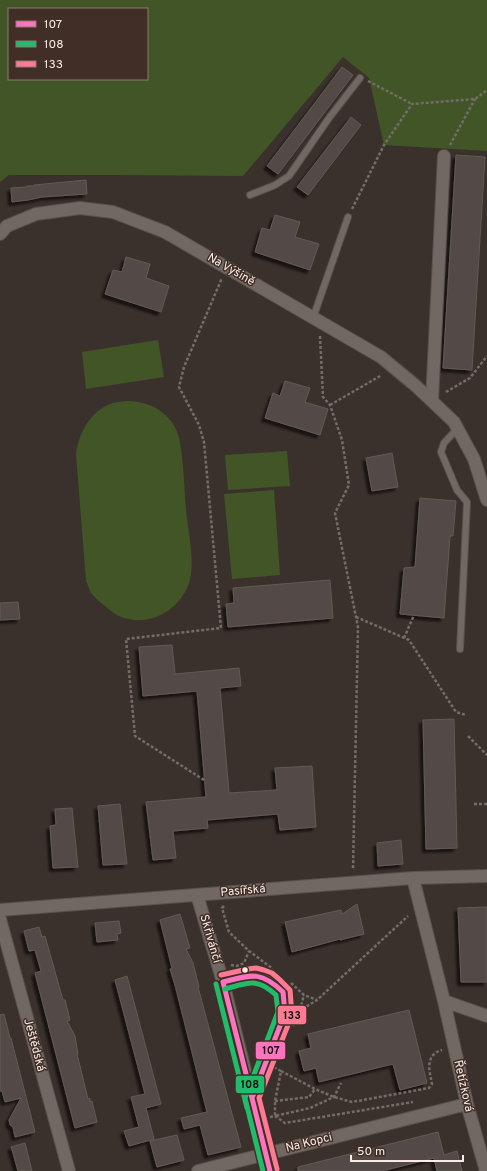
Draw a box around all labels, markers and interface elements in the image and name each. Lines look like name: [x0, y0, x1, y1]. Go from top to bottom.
legend: [8, 8, 148, 80]
text: 107: [44, 17, 62, 33]
text: 108: [44, 37, 64, 53]
text: 133: [44, 57, 63, 73]
street label: Na Výšině: [204, 250, 258, 290]
street label: Pasířská: [220, 881, 266, 901]
street label: Skřivánčí: [195, 913, 225, 966]
unlabelled marker: [240, 965, 250, 975]
line badge: 133: [277, 1005, 307, 1025]
text: 133: [283, 1009, 301, 1023]
street label: Ještědská: [19, 1017, 49, 1073]
line badge: 107: [255, 1041, 286, 1060]
text: 107: [262, 1044, 280, 1058]
street label: Řetízková: [449, 1058, 477, 1114]
line badge: 108: [235, 1075, 265, 1094]
text: 108: [241, 1078, 259, 1092]
street label: Na Kopci: [284, 1129, 334, 1157]
scale bar: [351, 1137, 463, 1163]
text: 50 m: [357, 1144, 385, 1160]

